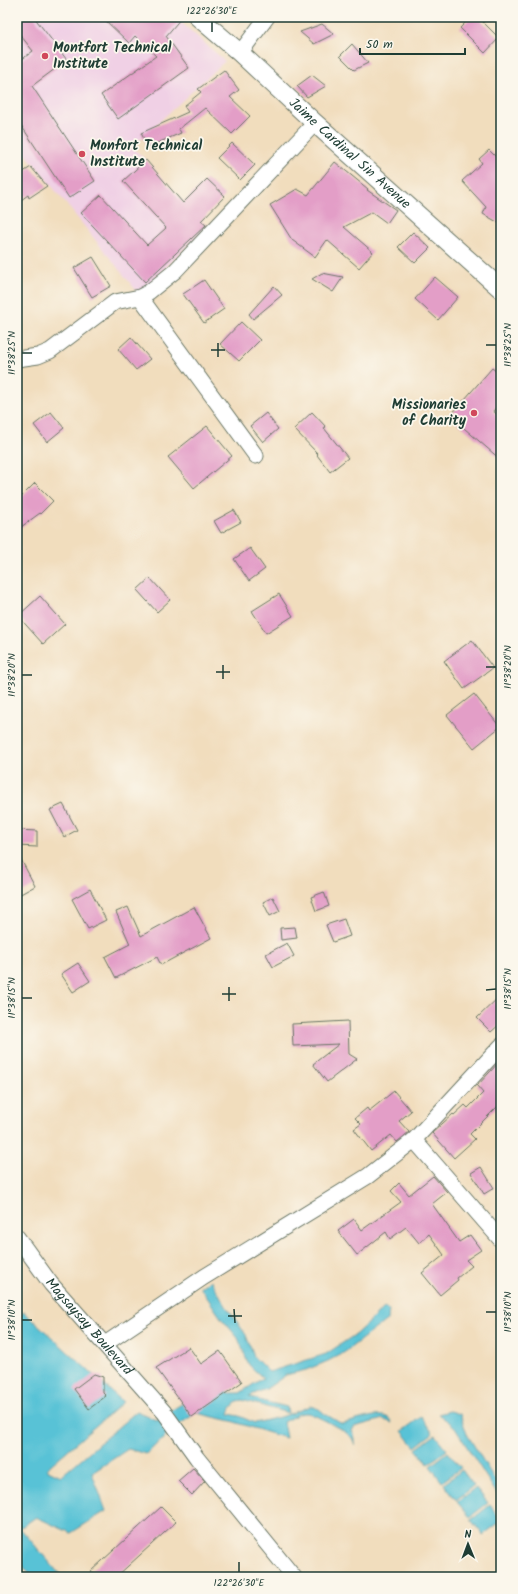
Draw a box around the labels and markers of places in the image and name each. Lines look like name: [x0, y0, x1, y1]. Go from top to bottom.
place label: Montfort Technical Institute: [53, 37, 172, 75]
marker: Montfort Technical Institute: [40, 51, 50, 61]
place label: Monfort Technical Institute: [90, 135, 203, 173]
marker: Monfort Technical Institute: [77, 149, 87, 159]
place label: Missionaries of Charity: [392, 394, 467, 432]
marker: Missionaries of Charity: [469, 408, 479, 418]

